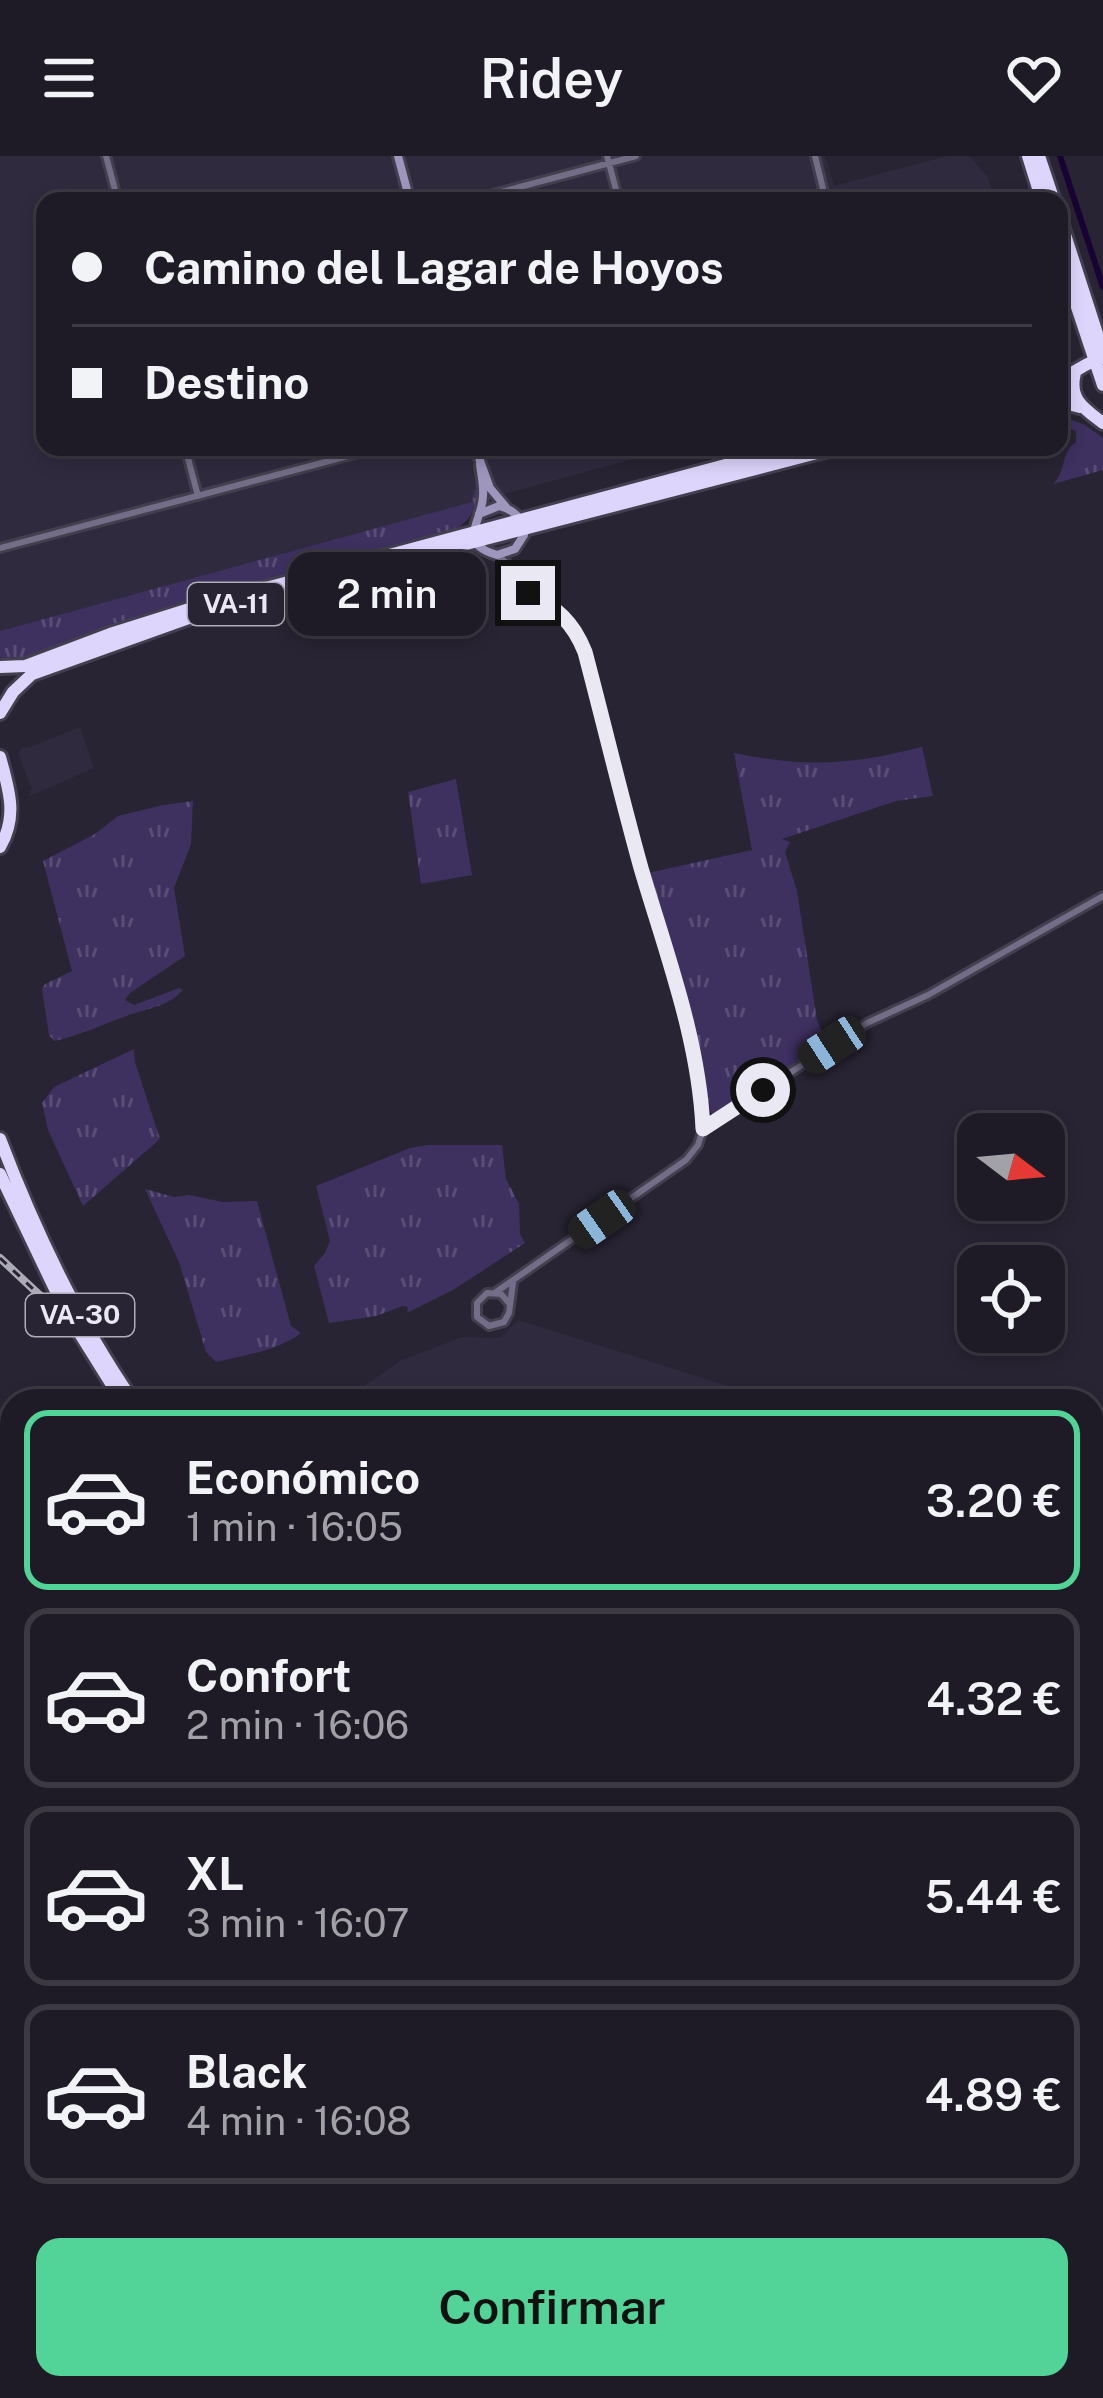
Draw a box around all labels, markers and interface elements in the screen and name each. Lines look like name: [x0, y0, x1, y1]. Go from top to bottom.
icon: menu: [36, 45, 102, 111]
icon: heart: [1001, 45, 1067, 111]
text: Ridey: [480, 47, 623, 110]
text: Camino del Lagar de Hoyos: [144, 241, 724, 294]
text: Destino: [144, 356, 309, 409]
callout: 2 min: [288, 551, 486, 635]
route end: [501, 566, 555, 620]
text: 2 min: [337, 571, 437, 617]
road number: VA-11: [188, 583, 284, 625]
car: [792, 1010, 872, 1080]
route start: [736, 1063, 790, 1117]
north arrow: [957, 1113, 1065, 1221]
map controls: [957, 1113, 1065, 1353]
car: [562, 1184, 642, 1254]
button: locate: [957, 1245, 1065, 1353]
road number: VA-30: [26, 1294, 134, 1336]
icon: car: [42, 1446, 150, 1554]
text: Económico: [186, 1451, 420, 1504]
text: 3.20 €: [926, 1474, 1062, 1527]
text: 1 min · 16:05: [186, 1504, 403, 1550]
icon: car: [42, 1644, 150, 1752]
text: Confort: [186, 1649, 351, 1702]
text: 4.32 €: [926, 1672, 1062, 1725]
text: 2 min · 16:06: [186, 1702, 409, 1748]
icon: car: [42, 1842, 150, 1950]
text: XL: [186, 1847, 244, 1900]
text: 5.44 €: [925, 1870, 1062, 1923]
text: 3 min · 16:07: [186, 1900, 409, 1946]
icon: car: [42, 2040, 150, 2148]
text: Black: [186, 2045, 307, 2098]
text: 4.89 €: [925, 2068, 1062, 2121]
text: 4 min · 16:08: [186, 2098, 412, 2144]
button: Confirmar: [36, 2238, 1068, 2376]

